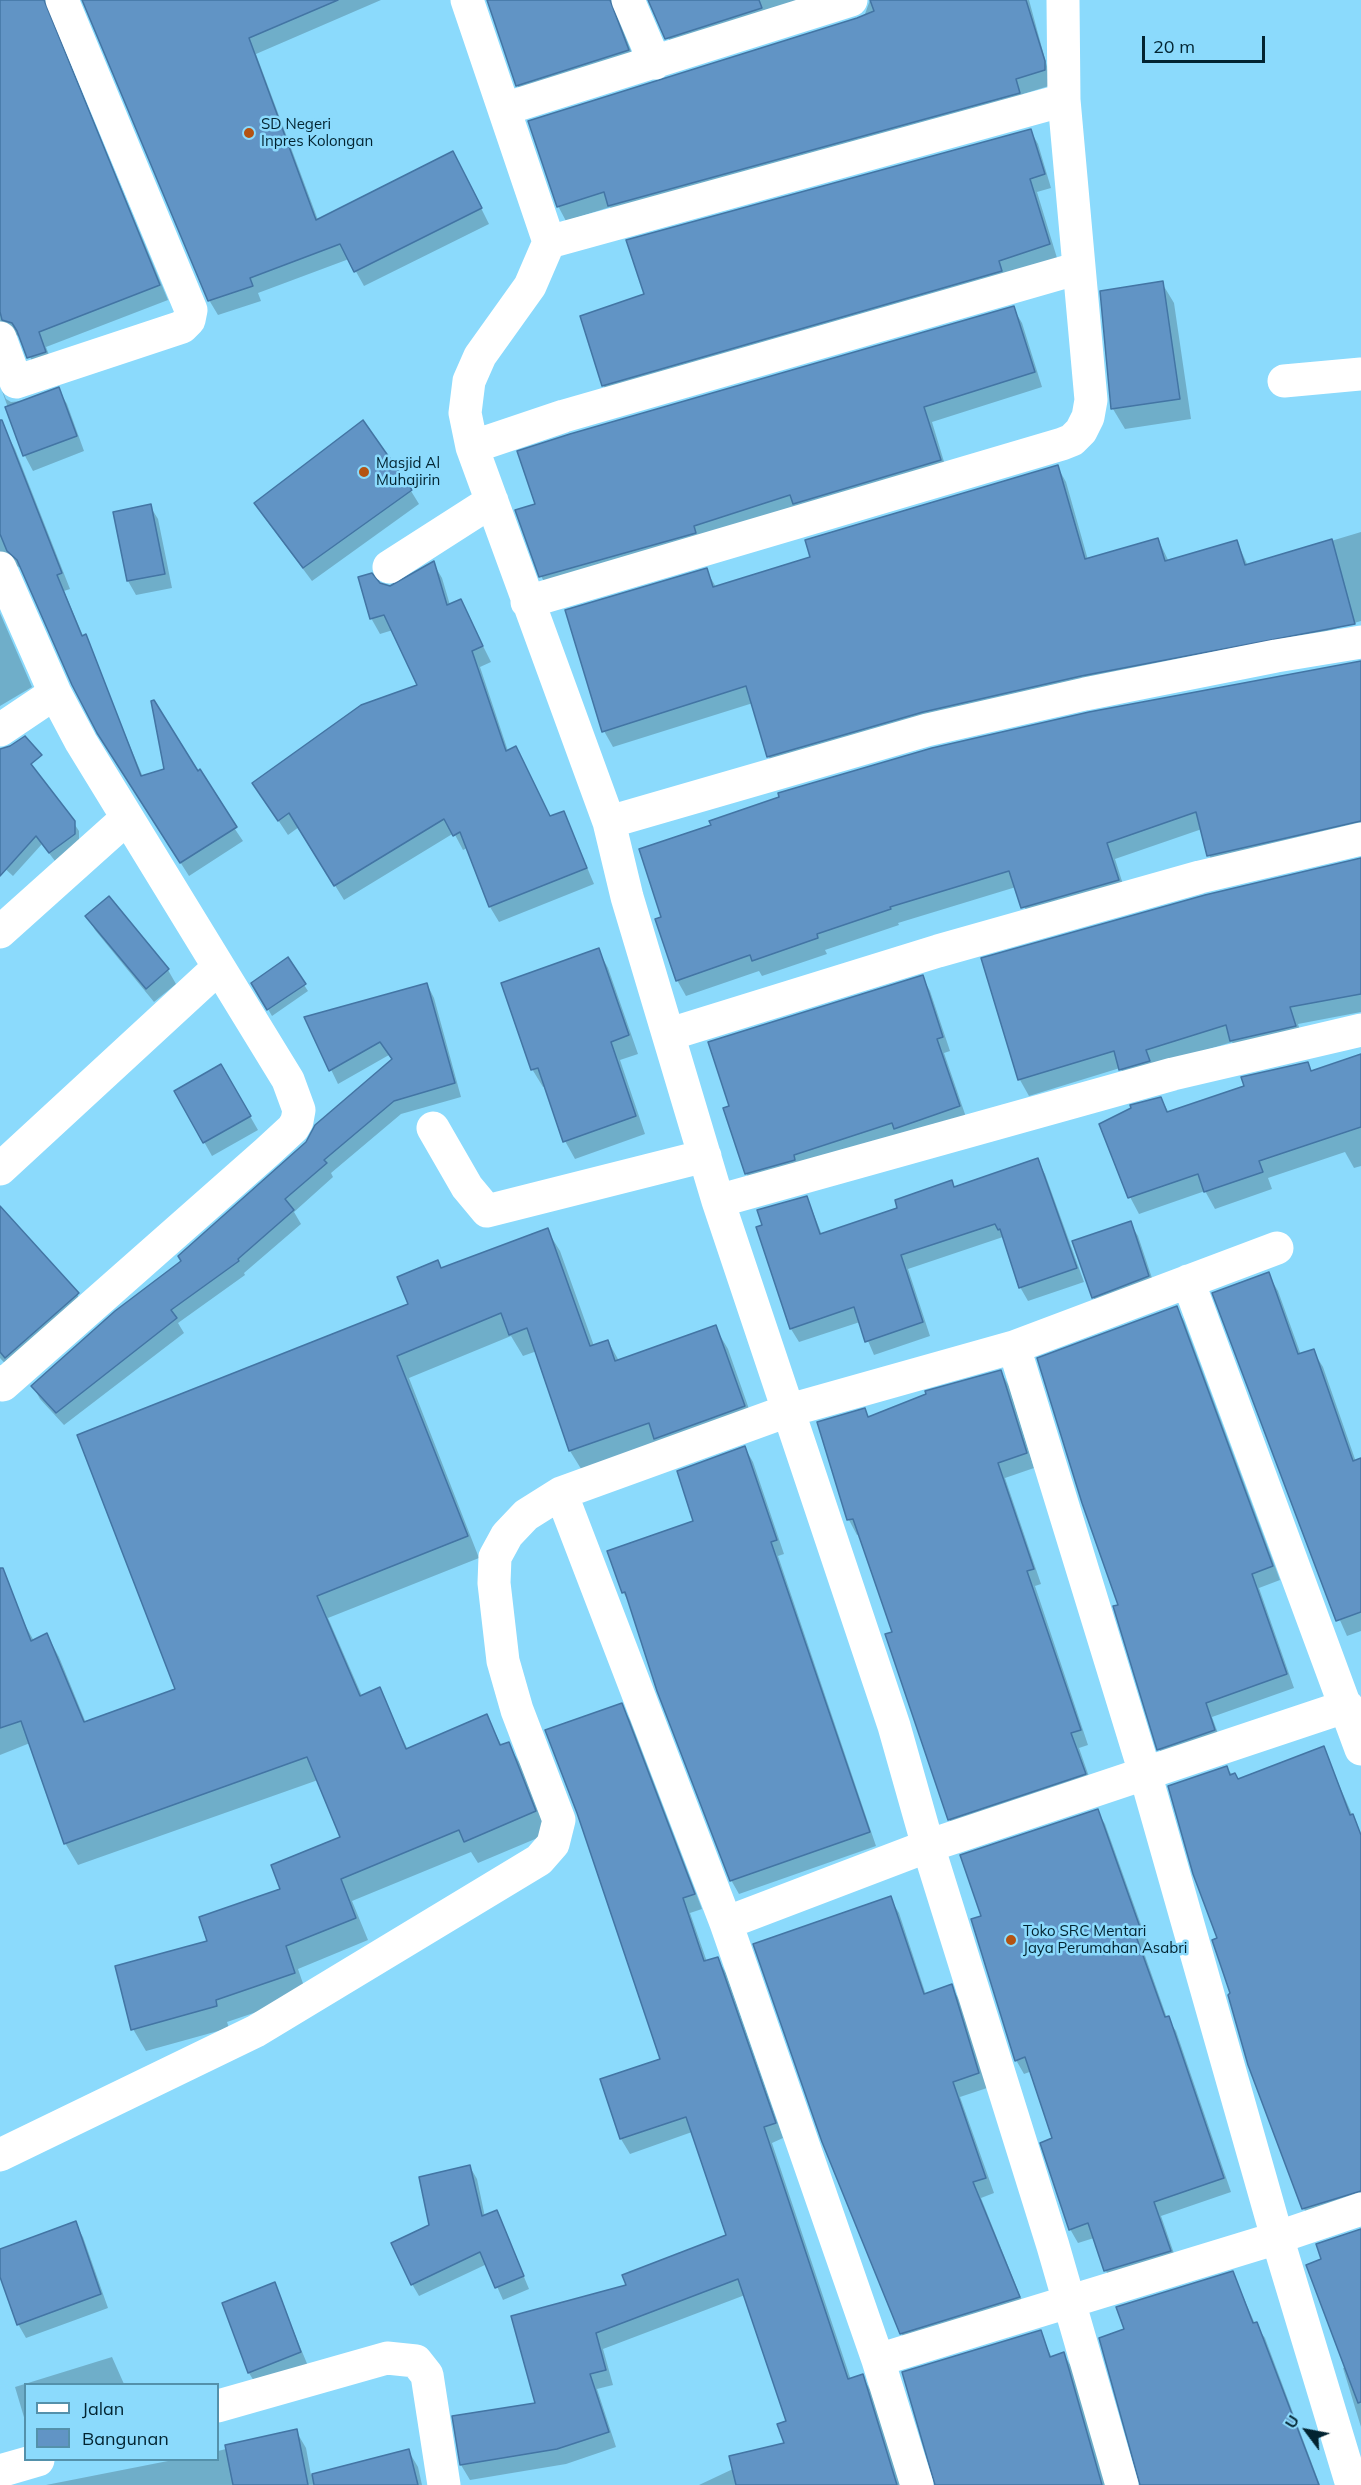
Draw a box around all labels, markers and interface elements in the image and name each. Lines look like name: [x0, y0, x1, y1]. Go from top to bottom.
scale bar: [1145, 24, 1268, 62]
text: 20 m: [1153, 35, 1195, 58]
place label: SD Negeri Inpres Kolongan: [261, 115, 373, 150]
marker: SD Negeri Inpres Kolongan: [242, 126, 256, 140]
place label: Masjid Al Muhajirin: [376, 454, 440, 489]
marker: Masjid Al Muhajirin: [357, 465, 371, 479]
place label: Toko SRC Mentari Jaya Perumahan Asabri: [1023, 1922, 1187, 1957]
marker: Toko SRC Mentari Jaya Perumahan Asabri: [1004, 1933, 1018, 1947]
legend: [24, 2383, 219, 2461]
text: Jalan: [82, 2397, 124, 2420]
north arrow: [1277, 2401, 1337, 2461]
text: U: [1280, 2411, 1303, 2432]
text: Bangunan: [82, 2427, 169, 2450]

